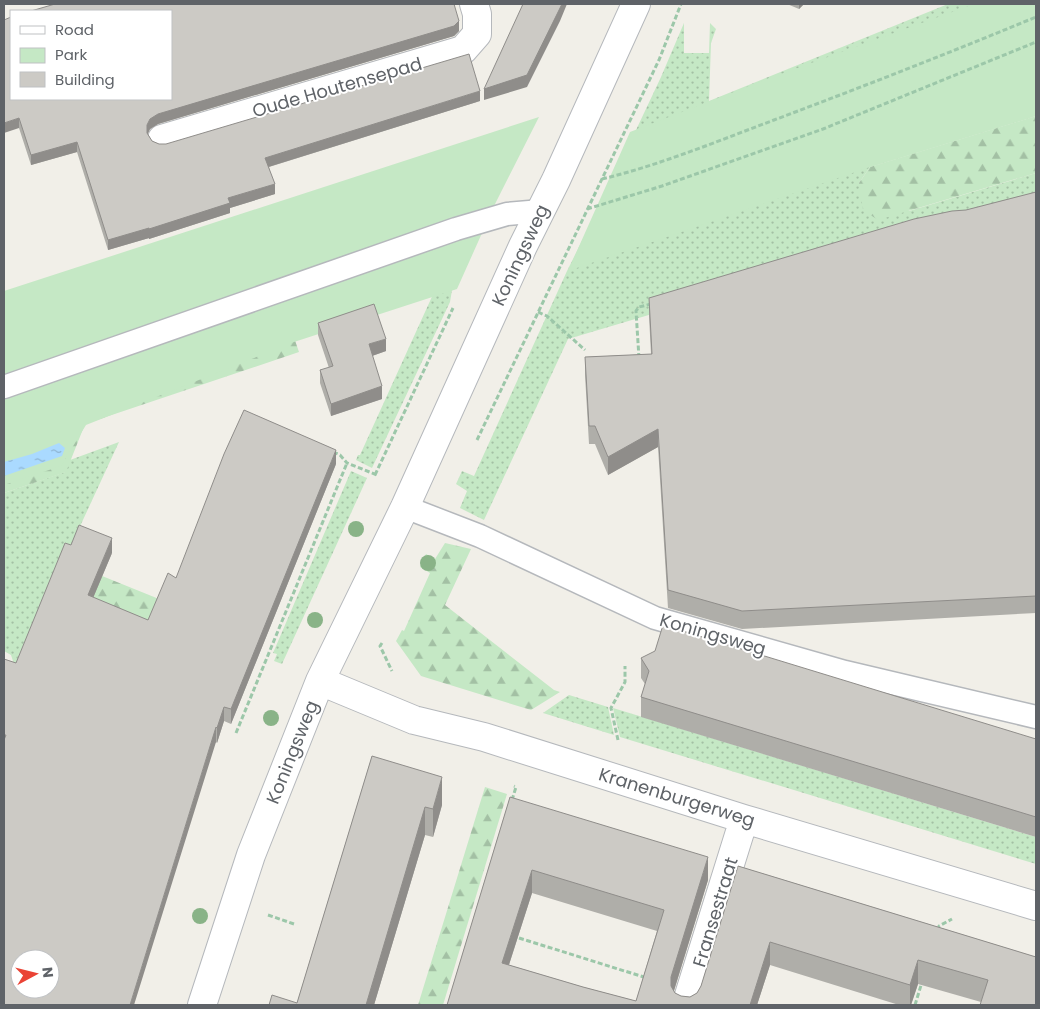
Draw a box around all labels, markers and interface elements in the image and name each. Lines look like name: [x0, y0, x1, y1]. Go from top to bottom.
legend: [10, 10, 172, 100]
text: Road: [55, 19, 94, 40]
text: Park: [55, 44, 87, 65]
street label: Oude Houtensepad: [249, 51, 425, 123]
text: Building: [55, 69, 115, 90]
street label: Koningsweg: [486, 200, 554, 310]
street label: Koningsweg: [657, 607, 769, 661]
street label: Koningsweg: [260, 697, 324, 807]
street label: Kranenburgerweg: [596, 761, 758, 833]
street label: Fransestraat: [686, 854, 744, 970]
north arrow: [10, 949, 60, 999]
text: N: [37, 966, 58, 979]

